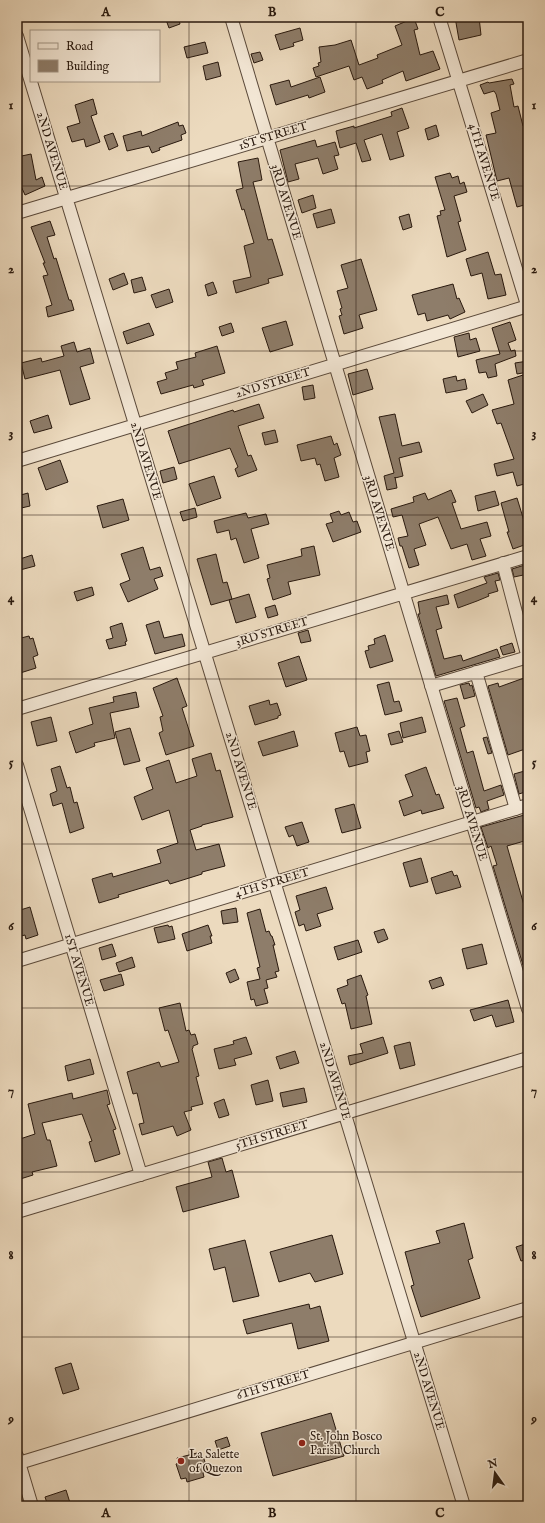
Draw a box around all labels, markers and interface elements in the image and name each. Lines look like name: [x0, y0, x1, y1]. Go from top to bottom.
text: A: [101, 4, 112, 21]
text: B: [268, 4, 277, 21]
text: C: [435, 4, 445, 21]
legend: [30, 30, 160, 82]
text: Road: [66, 39, 94, 54]
text: Building: [66, 59, 110, 74]
text: 1: [9, 97, 14, 114]
text: 1: [532, 97, 537, 114]
street label: 2ND AVENUE: [33, 110, 71, 192]
street label: 1ST STREET: [237, 118, 310, 154]
street label: 4TH AVENUE: [465, 121, 503, 203]
street label: 3RD AVENUE: [267, 162, 305, 242]
text: 2: [8, 261, 14, 278]
text: 2: [531, 261, 537, 278]
street label: 2ND STREET: [234, 364, 313, 402]
street label: 2ND AVENUE: [127, 420, 165, 502]
text: 3: [9, 425, 14, 442]
text: 3: [532, 425, 537, 442]
street label: 3RD AVENUE: [360, 473, 398, 553]
text: 4: [8, 590, 15, 607]
text: 4: [531, 590, 538, 607]
street label: 3RD STREET: [234, 614, 310, 650]
street label: 2ND AVENUE: [222, 730, 260, 812]
text: 5: [9, 754, 14, 771]
text: 5: [532, 754, 537, 771]
street label: 3RD AVENUE: [453, 783, 491, 863]
street label: 4TH STREET: [233, 865, 311, 901]
text: 6: [8, 918, 14, 935]
text: 6: [531, 918, 537, 935]
street label: 1ST AVENUE: [61, 932, 97, 1008]
street label: 2ND AVENUE: [316, 1040, 354, 1122]
text: 7: [8, 1083, 14, 1100]
text: 7: [531, 1083, 537, 1100]
street label: 5TH STREET: [234, 1117, 310, 1153]
text: 8: [8, 1247, 14, 1264]
text: 8: [531, 1247, 537, 1264]
street label: 2ND AVENUE: [410, 1350, 448, 1432]
street label: 6TH STREET: [234, 1367, 312, 1403]
text: 9: [7, 1411, 14, 1428]
text: 9: [530, 1411, 537, 1428]
place label: St. John Bosco Parish Church: [310, 1429, 383, 1458]
marker: St. John Bosco Parish Church: [297, 1438, 307, 1448]
place label: La Salette of Quezon: [189, 1447, 243, 1476]
north arrow: [475, 1453, 515, 1493]
marker: La Salette of Quezon: [176, 1456, 186, 1466]
text: N: [486, 1456, 500, 1472]
text: A: [101, 1505, 112, 1522]
text: B: [268, 1505, 277, 1522]
text: C: [435, 1505, 445, 1522]

